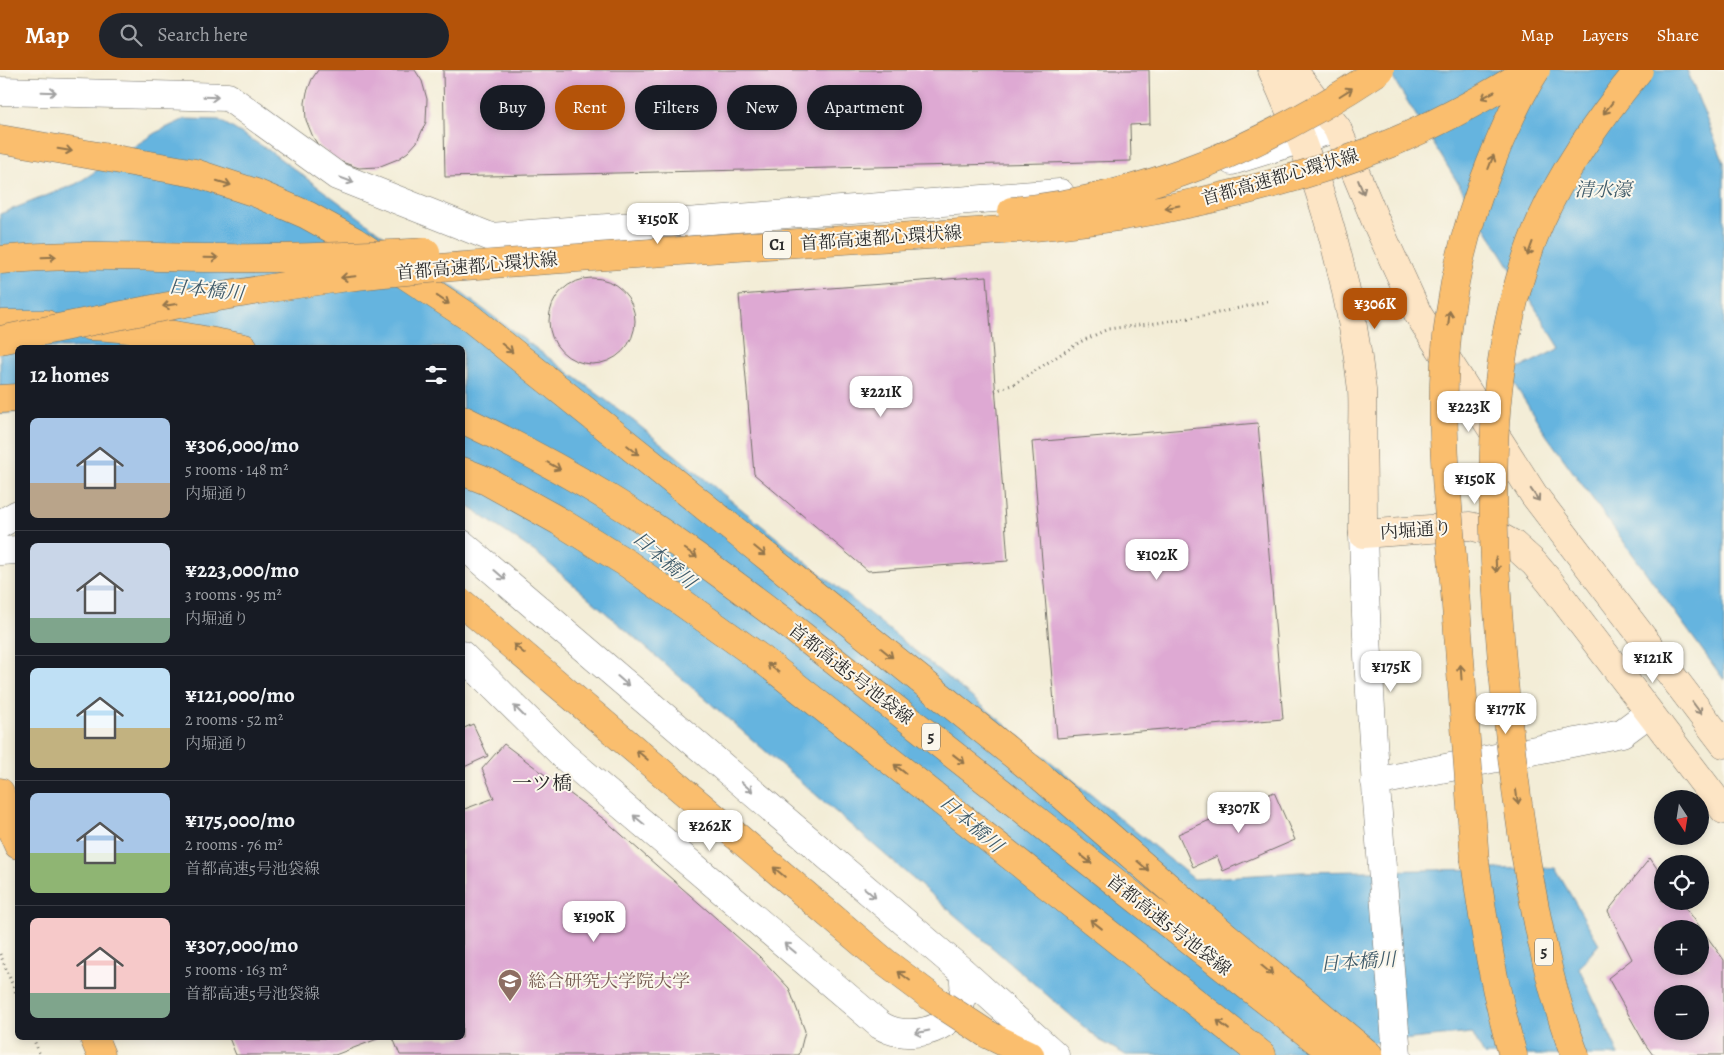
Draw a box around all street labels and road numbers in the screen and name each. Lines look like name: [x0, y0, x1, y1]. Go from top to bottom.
street label: 首都高速都心環状線: [1199, 143, 1361, 211]
street label: 首都高速都心環状線: [799, 220, 963, 256]
road number: C1: [763, 232, 791, 258]
street label: 首都高速都心環状線: [395, 247, 559, 285]
street label: 内堀通り: [1379, 516, 1453, 544]
street label: 首都高速5号池袋線: [784, 618, 918, 730]
road number: 5: [922, 724, 940, 750]
street label: 首都高速5号池袋線: [1102, 869, 1236, 981]
road number: 5: [1535, 939, 1553, 966]

